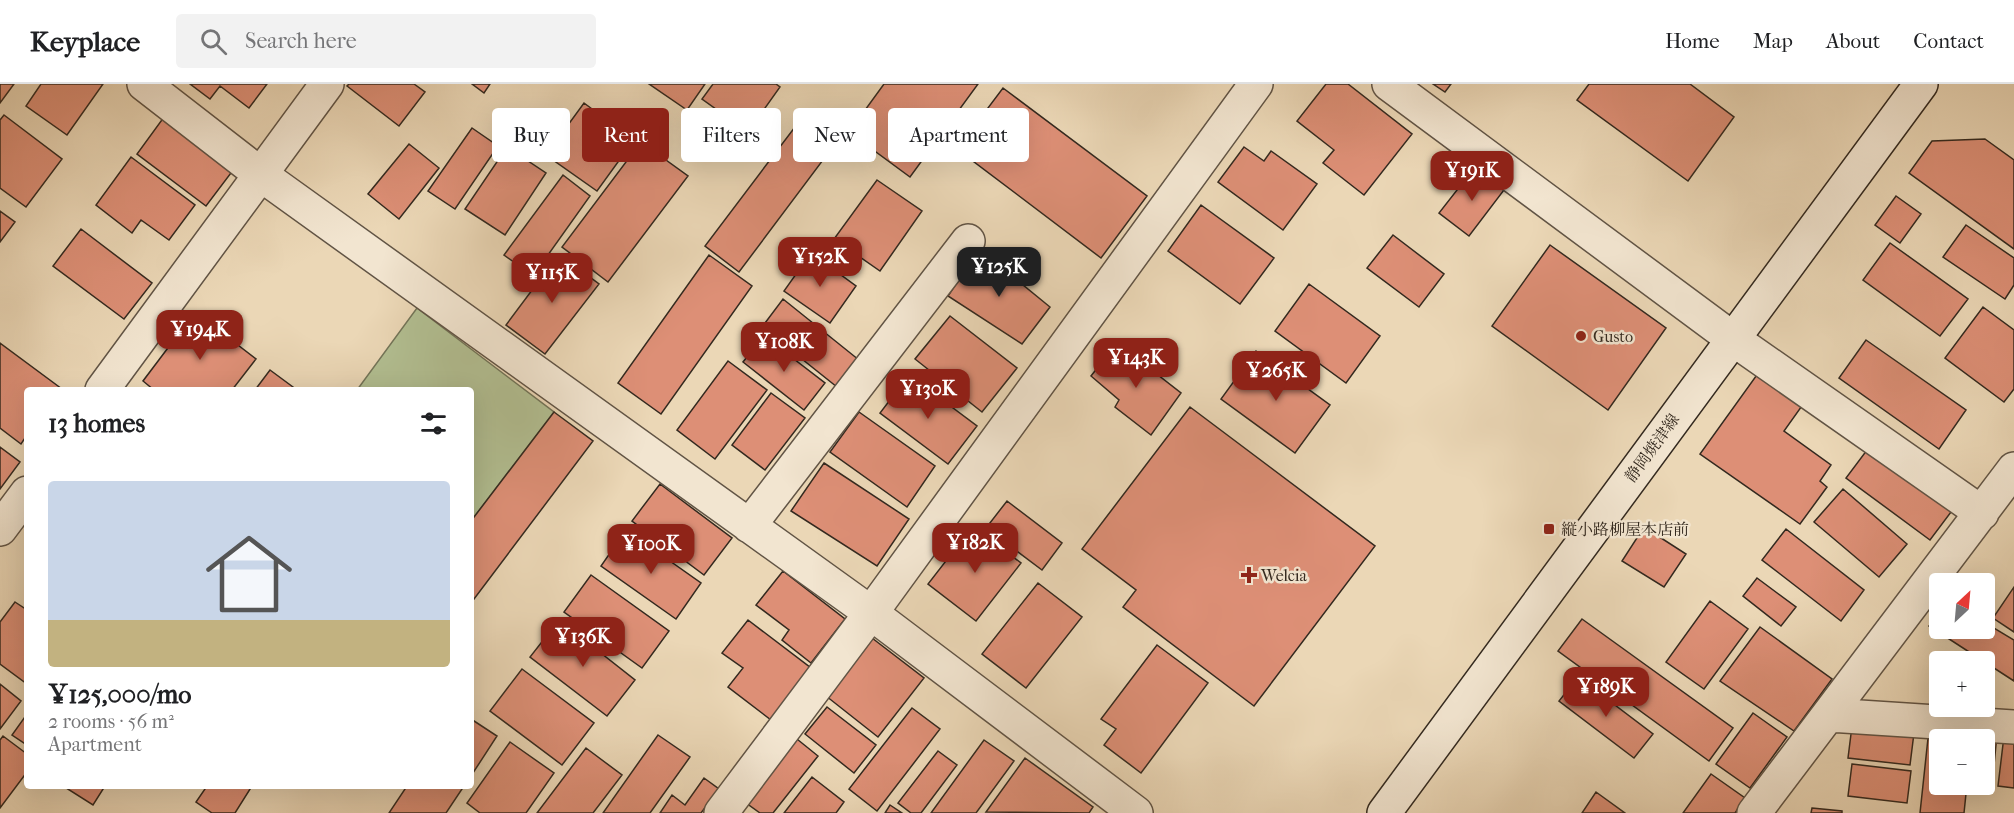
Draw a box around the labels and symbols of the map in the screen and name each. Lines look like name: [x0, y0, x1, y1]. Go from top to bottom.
pin: ¥191K: [1430, 151, 1514, 202]
pin: ¥152K: [778, 237, 862, 288]
pin: ¥125K: [957, 247, 1041, 298]
pin: ¥115K: [510, 253, 594, 304]
pin: ¥194K: [158, 310, 242, 361]
pin: ¥108K: [742, 322, 826, 373]
place label: Gusto: [1593, 327, 1633, 346]
marker: Gusto: [1574, 329, 1588, 343]
pin: ¥143K: [1094, 338, 1178, 389]
pin: ¥265K: [1234, 351, 1318, 402]
pin: ¥130K: [886, 369, 970, 420]
street label: 静岡焼津線: [1621, 410, 1683, 486]
place label: 縦小路柳屋本店前: [1561, 520, 1689, 539]
marker: 縦小路柳屋本店前: [1542, 522, 1556, 536]
pin: ¥182K: [933, 523, 1017, 574]
pin: ¥100K: [609, 524, 693, 575]
place label: Welcia: [1260, 566, 1308, 585]
marker: Welcia: [1242, 568, 1256, 582]
north arrow: [1929, 573, 1995, 639]
pin: ¥136K: [541, 617, 625, 668]
pin: ¥189K: [1564, 667, 1648, 718]

